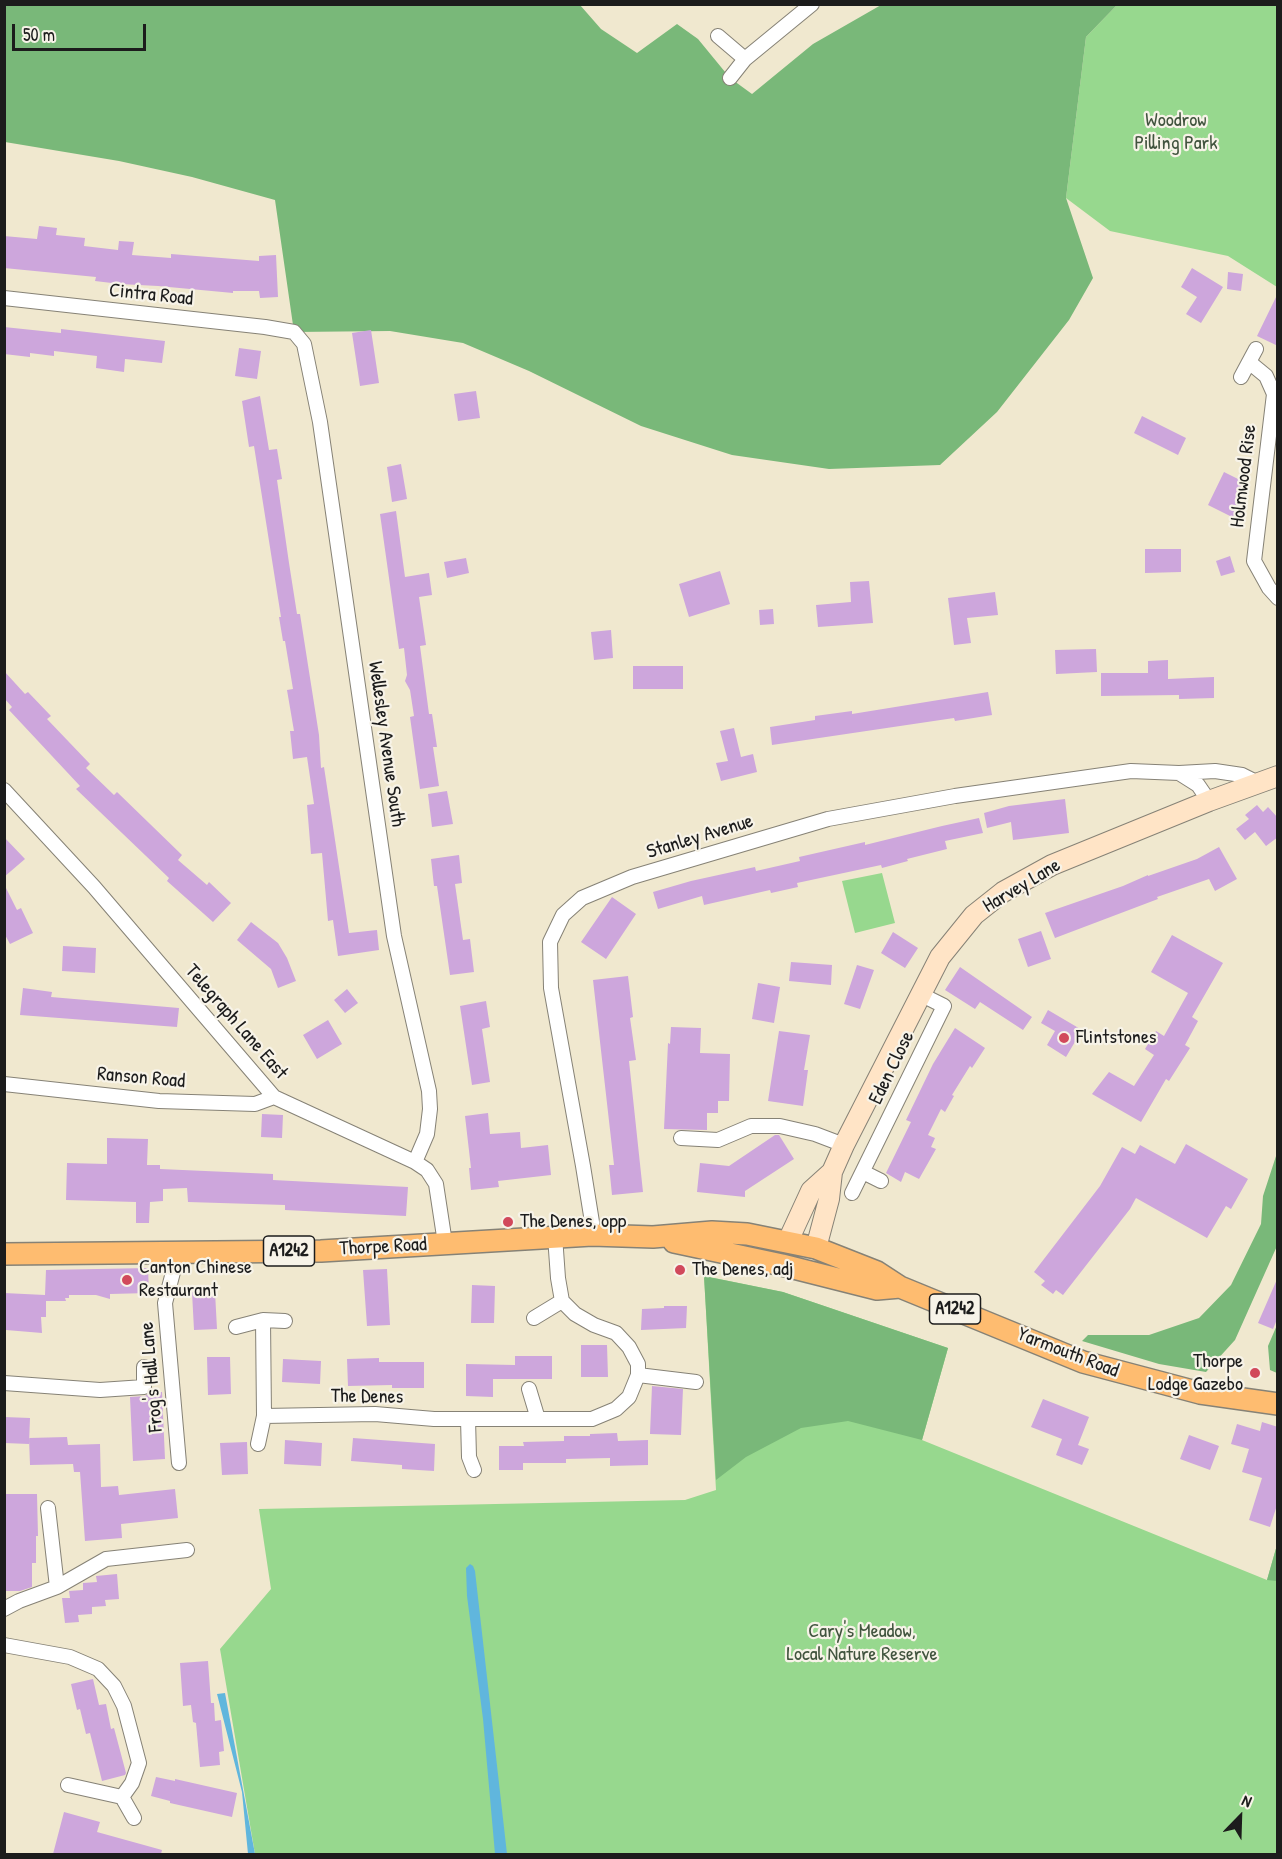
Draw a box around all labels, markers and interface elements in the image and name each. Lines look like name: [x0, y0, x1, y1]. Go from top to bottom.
scale bar: [15, 12, 148, 50]
text: 50 m: [23, 22, 55, 47]
park label: Woodrow Pilling Park: [1134, 109, 1218, 156]
street label: Cintra Road: [108, 279, 194, 311]
street label: Holmwood Rise: [1226, 423, 1262, 529]
street label: Wellesley Avenue South: [363, 660, 409, 828]
street label: Stanley Avenue: [644, 809, 756, 865]
street label: Harvey Lane: [979, 854, 1065, 918]
street label: Telegraph Lane East: [179, 960, 293, 1084]
place label: Flintstones: [1076, 1026, 1157, 1050]
street label: Eden Close: [864, 1028, 920, 1108]
marker: Flintstones: [1057, 1031, 1071, 1045]
street label: Ranson Road: [96, 1062, 186, 1094]
place label: The Denes, opp: [520, 1210, 626, 1234]
marker: The Denes, opp: [501, 1215, 515, 1229]
street label: Thorpe Road: [339, 1233, 427, 1261]
road number: A1242: [264, 1236, 314, 1266]
place label: Canton Chinese Restaurant: [139, 1256, 252, 1303]
place label: The Denes, adj: [692, 1258, 793, 1282]
marker: The Denes, adj: [673, 1263, 687, 1277]
marker: Canton Chinese Restaurant: [120, 1273, 134, 1287]
road number: A1242: [930, 1294, 980, 1324]
street label: Frog's Hall Lane: [135, 1321, 169, 1433]
street label: Yarmouth Road: [1014, 1323, 1122, 1383]
place label: Thorpe Lodge Gazebo: [1148, 1350, 1243, 1397]
marker: Thorpe Lodge Gazebo: [1248, 1366, 1262, 1380]
street label: The Denes: [331, 1384, 403, 1410]
park label: Cary's Meadow, Local Nature Reserve: [787, 1620, 937, 1667]
north arrow: [1210, 1787, 1270, 1847]
text: N: [1239, 1789, 1255, 1812]

